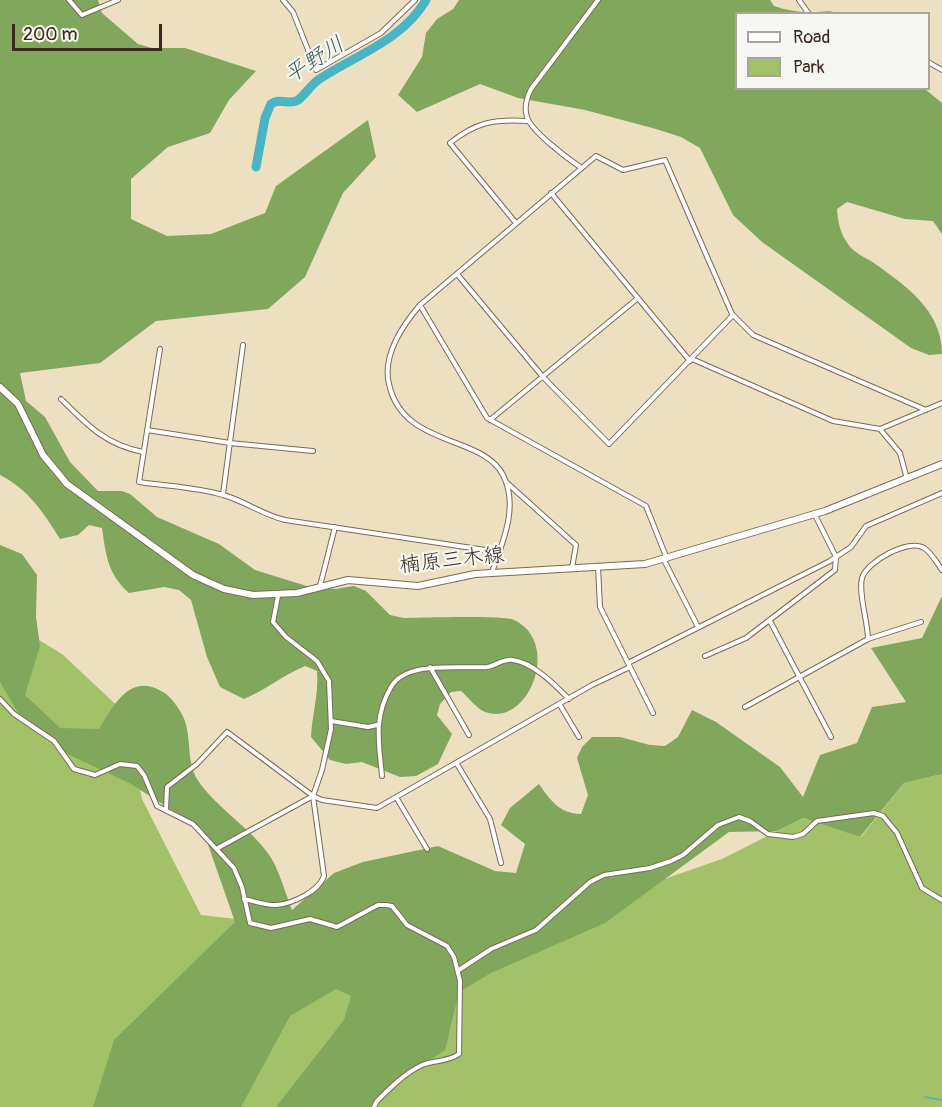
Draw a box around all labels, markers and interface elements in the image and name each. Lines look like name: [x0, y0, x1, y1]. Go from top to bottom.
scale bar: [15, 12, 165, 50]
legend: [735, 12, 930, 90]
text: 200 m: [23, 23, 78, 46]
text: Road: [793, 26, 830, 49]
water label: 平野川: [280, 32, 350, 90]
text: Park: [793, 56, 825, 79]
street label: 楠原三木線: [398, 543, 506, 579]

